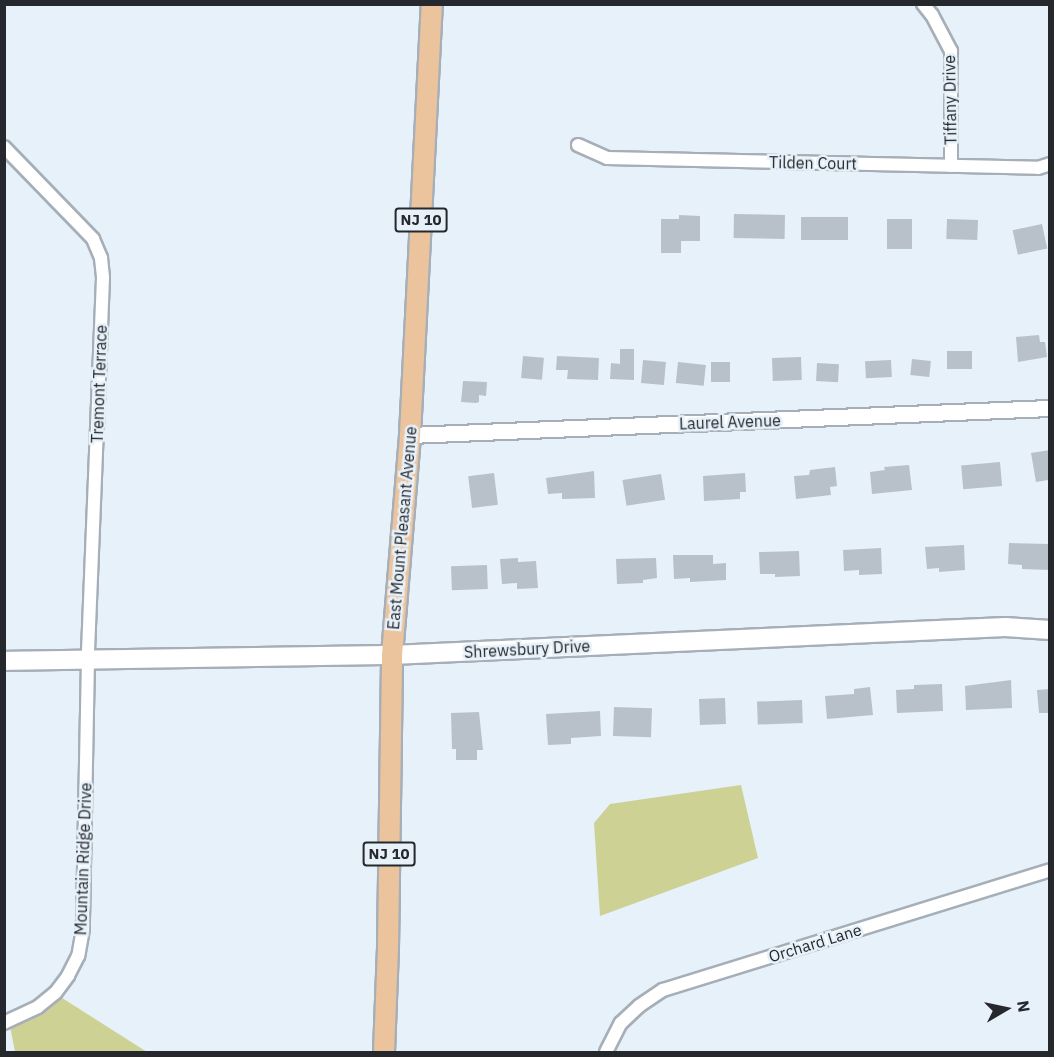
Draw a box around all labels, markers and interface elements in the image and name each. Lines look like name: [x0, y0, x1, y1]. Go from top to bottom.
street label: Tiffany Drive: [940, 55, 960, 145]
street label: Tilden Court: [769, 153, 857, 173]
road number: NJ 10: [394, 208, 448, 232]
street label: Tremont Terrace: [87, 325, 111, 443]
street label: Laurel Avenue: [679, 411, 781, 433]
street label: East Mount Pleasant Avenue: [384, 426, 420, 630]
street label: Shrewsbury Drive: [463, 636, 591, 662]
street label: Mountain Ridge Drive: [71, 782, 95, 936]
road number: NJ 10: [362, 842, 416, 866]
street label: Orchard Lane: [766, 920, 864, 966]
north arrow: [976, 979, 1036, 1039]
text: N: [1013, 999, 1035, 1013]

